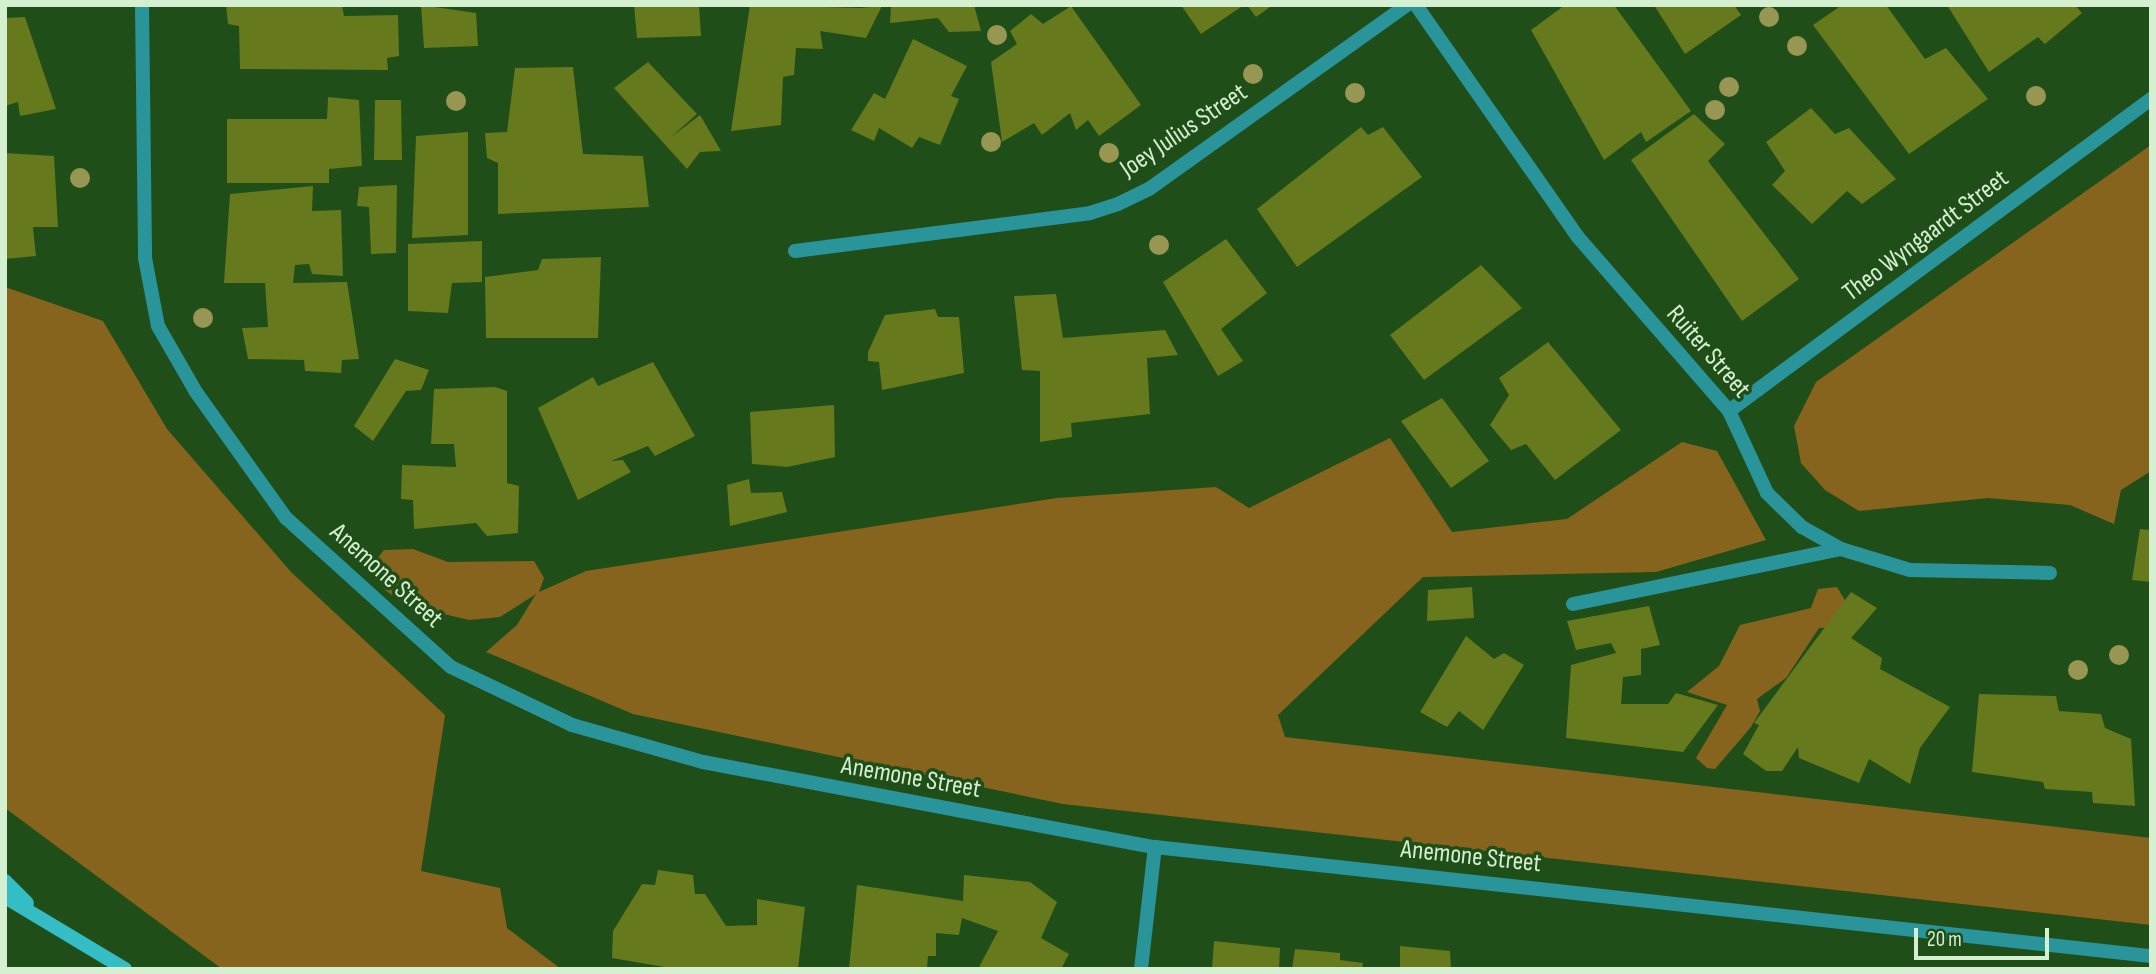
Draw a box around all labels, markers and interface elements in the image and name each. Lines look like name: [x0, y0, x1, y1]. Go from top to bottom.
street label: Joey Julius Street: [1115, 77, 1253, 185]
street label: Theo Wyngaardt Street: [1837, 163, 2015, 309]
street label: Ruiter Street: [1659, 299, 1757, 405]
street label: Anemone Street: [323, 517, 449, 635]
street label: Anemone Street: [839, 750, 983, 806]
street label: Anemone Street: [1399, 834, 1543, 880]
scale bar: [1918, 914, 2053, 958]
text: 20 m: [1927, 927, 1962, 952]

